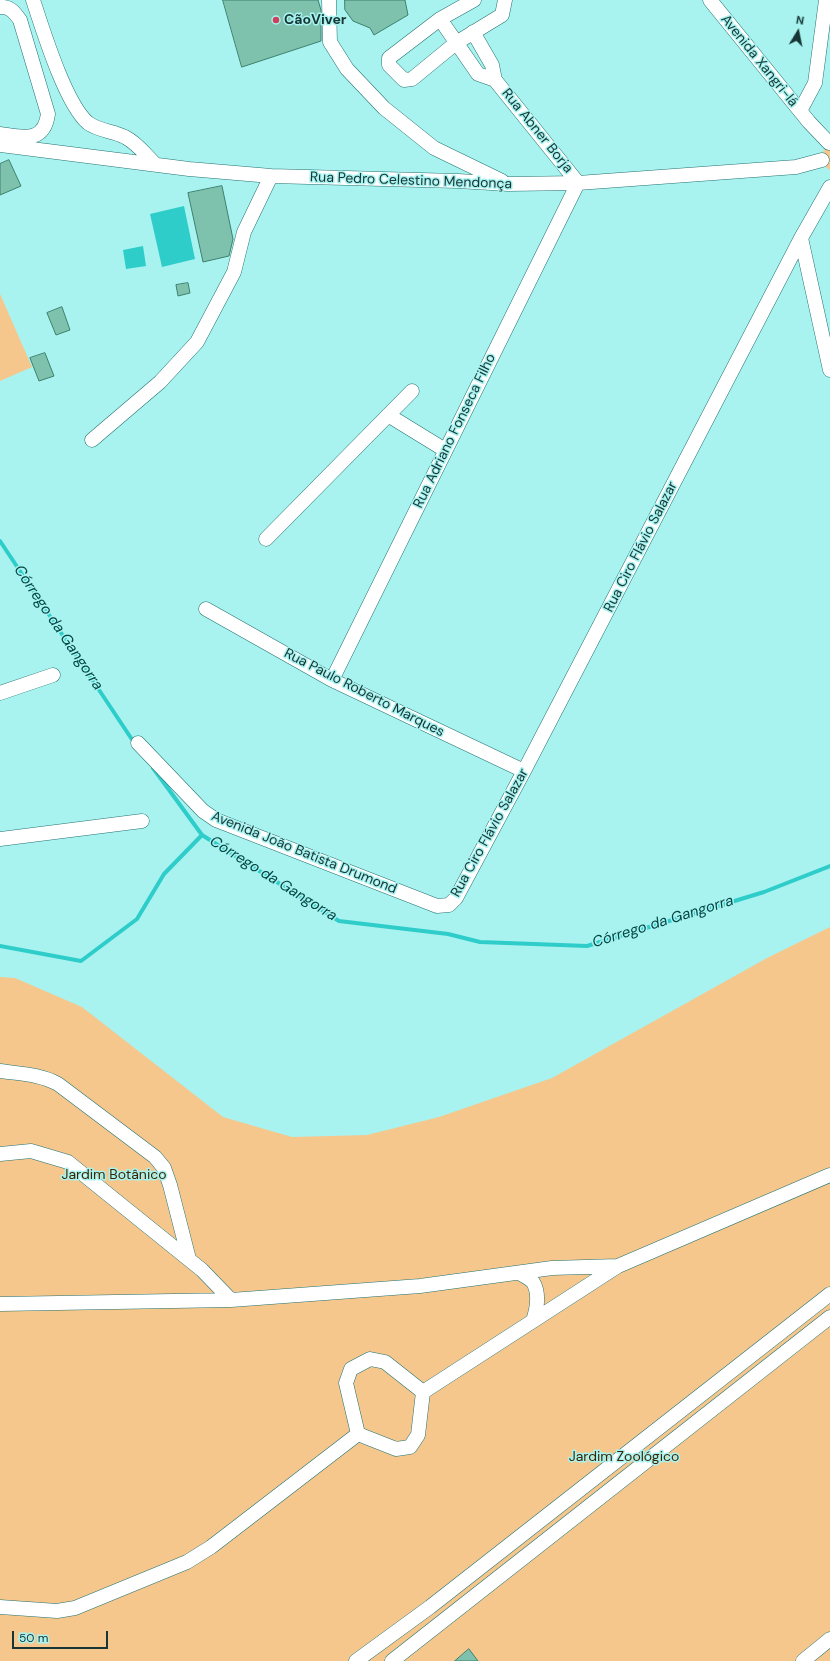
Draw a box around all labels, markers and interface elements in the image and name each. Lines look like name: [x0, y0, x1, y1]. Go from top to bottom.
place label: CãoViver: [284, 12, 347, 28]
street label: Avenida Xangri-lá: [717, 12, 801, 110]
north arrow: [778, 12, 818, 52]
text: N: [795, 13, 805, 28]
marker: CãoViver: [271, 15, 281, 25]
street label: Rua Abner Borja: [498, 85, 576, 177]
street label: Rua Pedro Celestino Mendonça: [310, 169, 512, 193]
street label: Rua Adriano Fonseca Filho: [410, 351, 500, 511]
street label: Rua Ciro Flávio Salazar: [601, 479, 681, 615]
water label: Córrego da Gangorra: [9, 562, 107, 694]
street label: Rua Paulo Roberto Marques: [281, 645, 447, 741]
street label: Rua Ciro Flávio Salazar: [448, 766, 532, 900]
street label: Avenida João Batista Drumond: [209, 808, 399, 898]
water label: Córrego da Gangorra: [206, 832, 340, 926]
water label: Córrego da Gangorra: [590, 892, 736, 952]
park label: Jardim Botânico: [61, 1167, 167, 1183]
park label: Jardim Zoológico: [569, 1449, 679, 1465]
scale bar: [14, 1623, 110, 1649]
text: 50 m: [19, 1630, 48, 1646]

